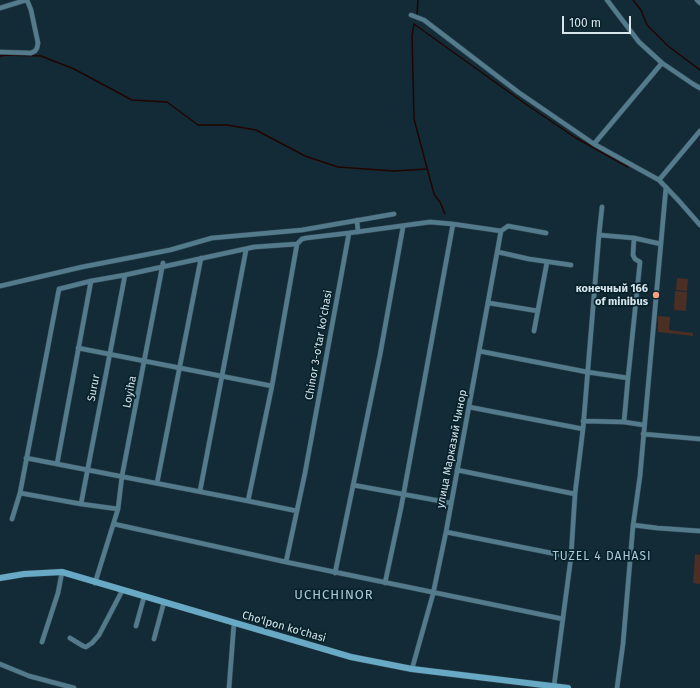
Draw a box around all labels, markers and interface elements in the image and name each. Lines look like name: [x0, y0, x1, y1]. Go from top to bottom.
scale bar: [564, 8, 633, 34]
text: 100 m: [569, 16, 601, 30]
place label: конечный 166 of minibus: [576, 282, 648, 308]
street label: Chinor 3-o'tar ko'chasi: [303, 289, 335, 401]
marker: конечный 166 of minibus: [651, 290, 661, 300]
street label: Surur: [85, 373, 103, 403]
street label: Loyiha: [120, 375, 140, 409]
street label: улица Марказий Чинор: [434, 389, 470, 509]
district label: TUZEL 4 DAHASI: [552, 550, 652, 564]
district label: UCHCHINOR: [294, 587, 374, 603]
street label: Cho'lpon ko'chasi: [240, 609, 328, 645]

